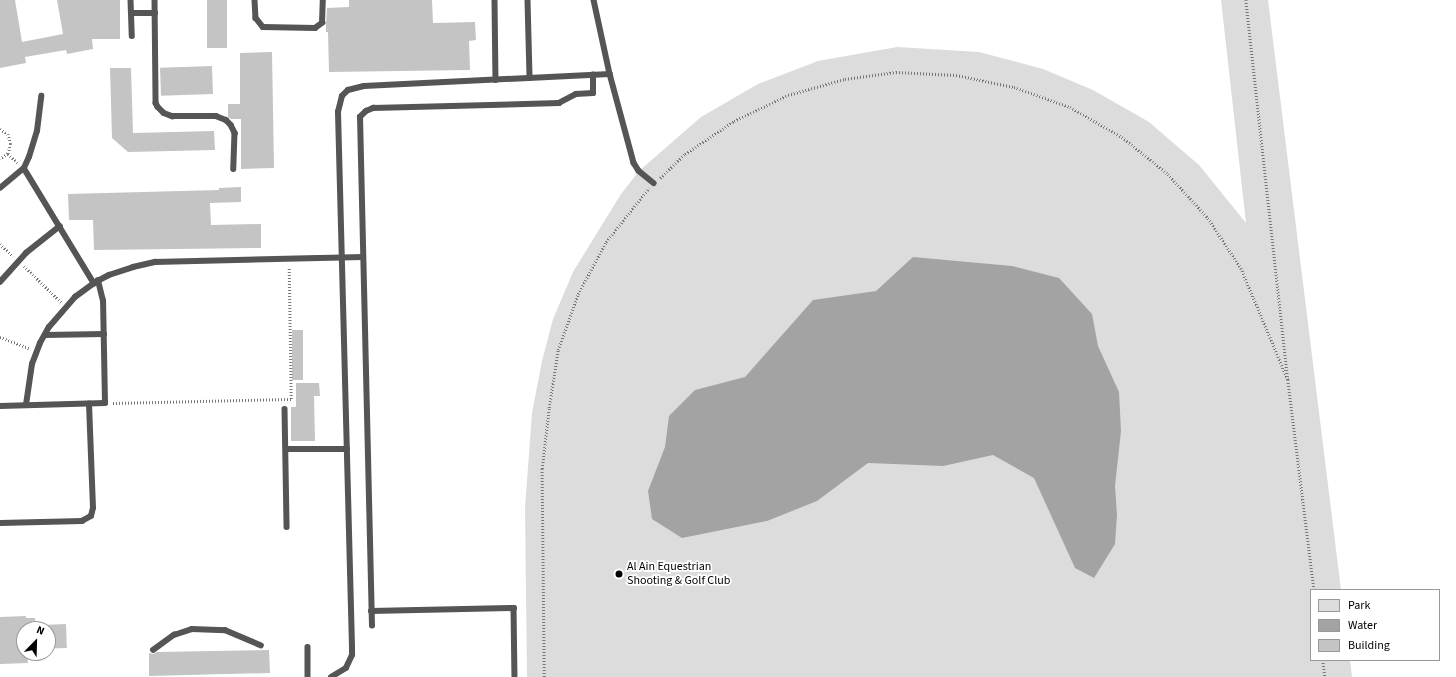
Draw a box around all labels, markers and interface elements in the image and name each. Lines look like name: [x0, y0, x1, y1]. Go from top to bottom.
place label: Al Ain Equestrian Shooting & Golf Club: [627, 560, 730, 588]
marker: Al Ain Equestrian Shooting & Golf Club: [614, 569, 624, 579]
legend: [1310, 589, 1440, 661]
text: Park: [1348, 597, 1370, 614]
text: Water: [1348, 617, 1377, 634]
north arrow: [16, 621, 56, 661]
text: N: [34, 622, 47, 639]
text: Building: [1348, 637, 1390, 654]

